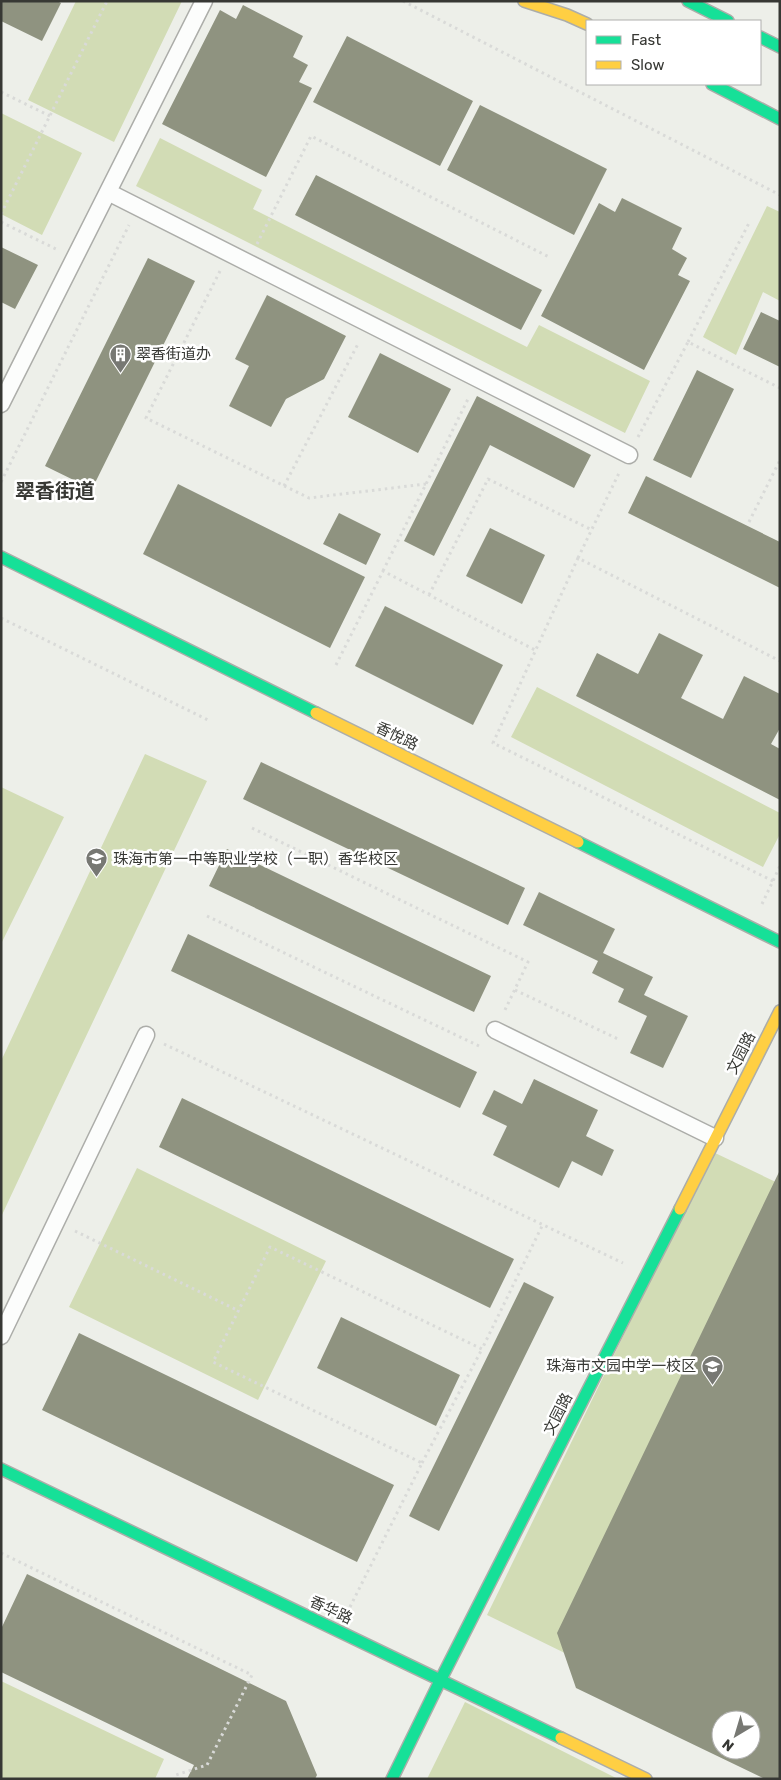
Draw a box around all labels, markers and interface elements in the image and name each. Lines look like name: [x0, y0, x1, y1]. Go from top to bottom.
legend: [586, 20, 761, 85]
text: Fast: [631, 31, 661, 49]
text: Slow: [631, 56, 664, 74]
building icon: 翠香街道办: [108, 342, 132, 373]
place label: 翠香街道办: [136, 345, 211, 363]
district label: 翠香街道: [15, 479, 95, 503]
street label: 香悅路: [373, 718, 421, 754]
school or university icon: 珠海市第一中等职业学校（一职）香华校区: [85, 847, 109, 878]
place label: 珠海市第一中等职业学校（一职）香华校区: [113, 850, 398, 868]
street label: 文园路: [723, 1029, 759, 1077]
school or university icon: 珠海市文园中学一校区: [700, 1354, 724, 1385]
place label: 珠海市文园中学一校区: [546, 1357, 696, 1375]
street label: 文园路: [540, 1390, 576, 1438]
street label: 香华路: [307, 1592, 355, 1628]
north arrow: [711, 1710, 761, 1760]
text: N: [719, 1735, 738, 1755]

